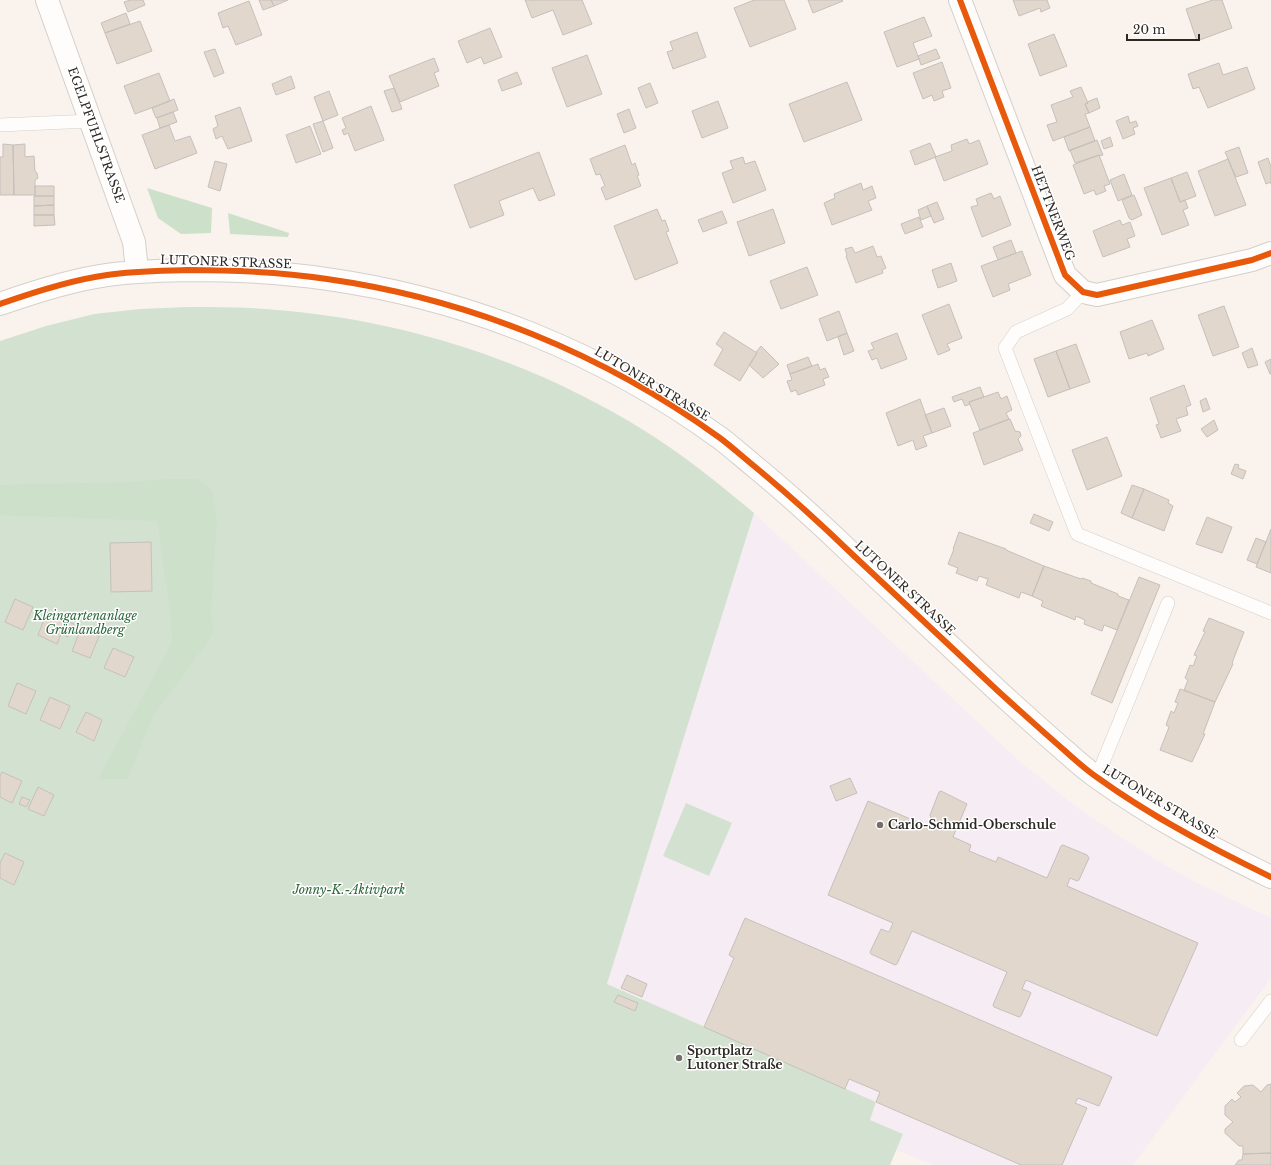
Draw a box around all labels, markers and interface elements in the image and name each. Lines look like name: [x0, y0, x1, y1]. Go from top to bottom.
scale bar: [1127, 16, 1199, 42]
text: 20 m: [1133, 22, 1165, 37]
street label: EGELPFUHLSTRASSE: [65, 65, 128, 205]
street label: HETTNERWEG: [1028, 163, 1079, 263]
street label: LUTONER STRASSE: [160, 252, 292, 271]
street label: LUTONER STRASSE: [592, 343, 713, 424]
street label: LUTONER STRASSE: [852, 537, 959, 638]
park label: Kleingartenanlage Grünlandberg: [32, 608, 138, 637]
street label: LUTONER STRASSE: [1100, 761, 1221, 842]
place label: Carlo-Schmid-Oberschule: [888, 817, 1056, 832]
marker: Carlo-Schmid-Oberschule: [875, 820, 885, 830]
park label: Jonny-K.-Aktivpark: [292, 882, 405, 897]
place label: Sportplatz Lutoner Straße: [687, 1043, 783, 1072]
marker: Sportplatz Lutoner Straße: [674, 1053, 684, 1063]

